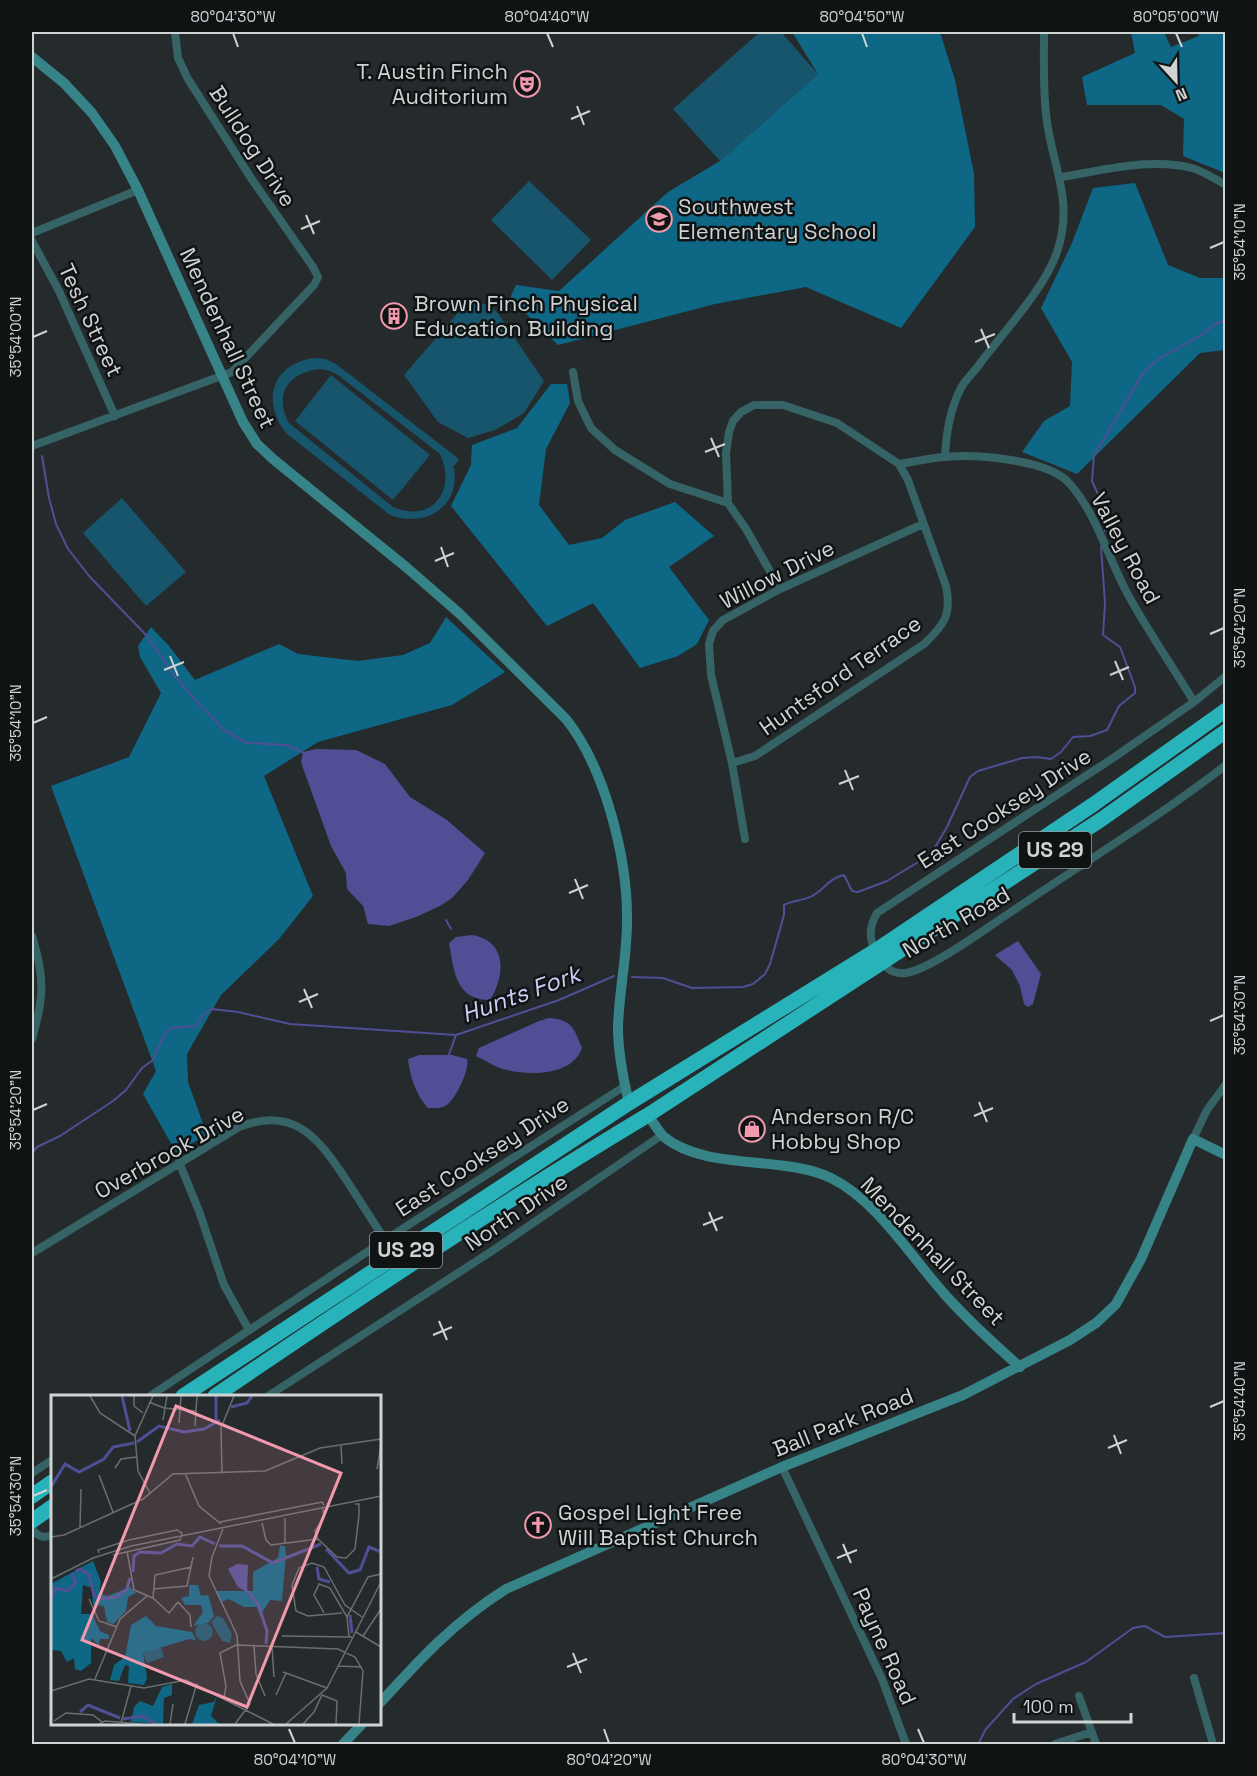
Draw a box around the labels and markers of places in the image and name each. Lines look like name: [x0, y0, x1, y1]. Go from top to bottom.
place label: T. Austin Finch Auditorium: [356, 57, 508, 110]
theatre icon: T. Austin Finch Auditorium: [512, 69, 542, 99]
place label: Southwest Elementary School: [678, 192, 877, 245]
school or university icon: Southwest Elementary School: [644, 204, 674, 234]
place label: Brown Finch Physical Education Building: [414, 289, 638, 342]
building icon: Brown Finch Physical Education Building: [379, 301, 409, 331]
place label: Anderson R/C Hobby Shop: [771, 1102, 914, 1155]
shop icon: Anderson R/C Hobby Shop: [737, 1114, 767, 1144]
place label: Gospel Light Free Will Baptist Church: [558, 1498, 758, 1551]
church icon: Gospel Light Free Will Baptist Church: [523, 1510, 553, 1540]

